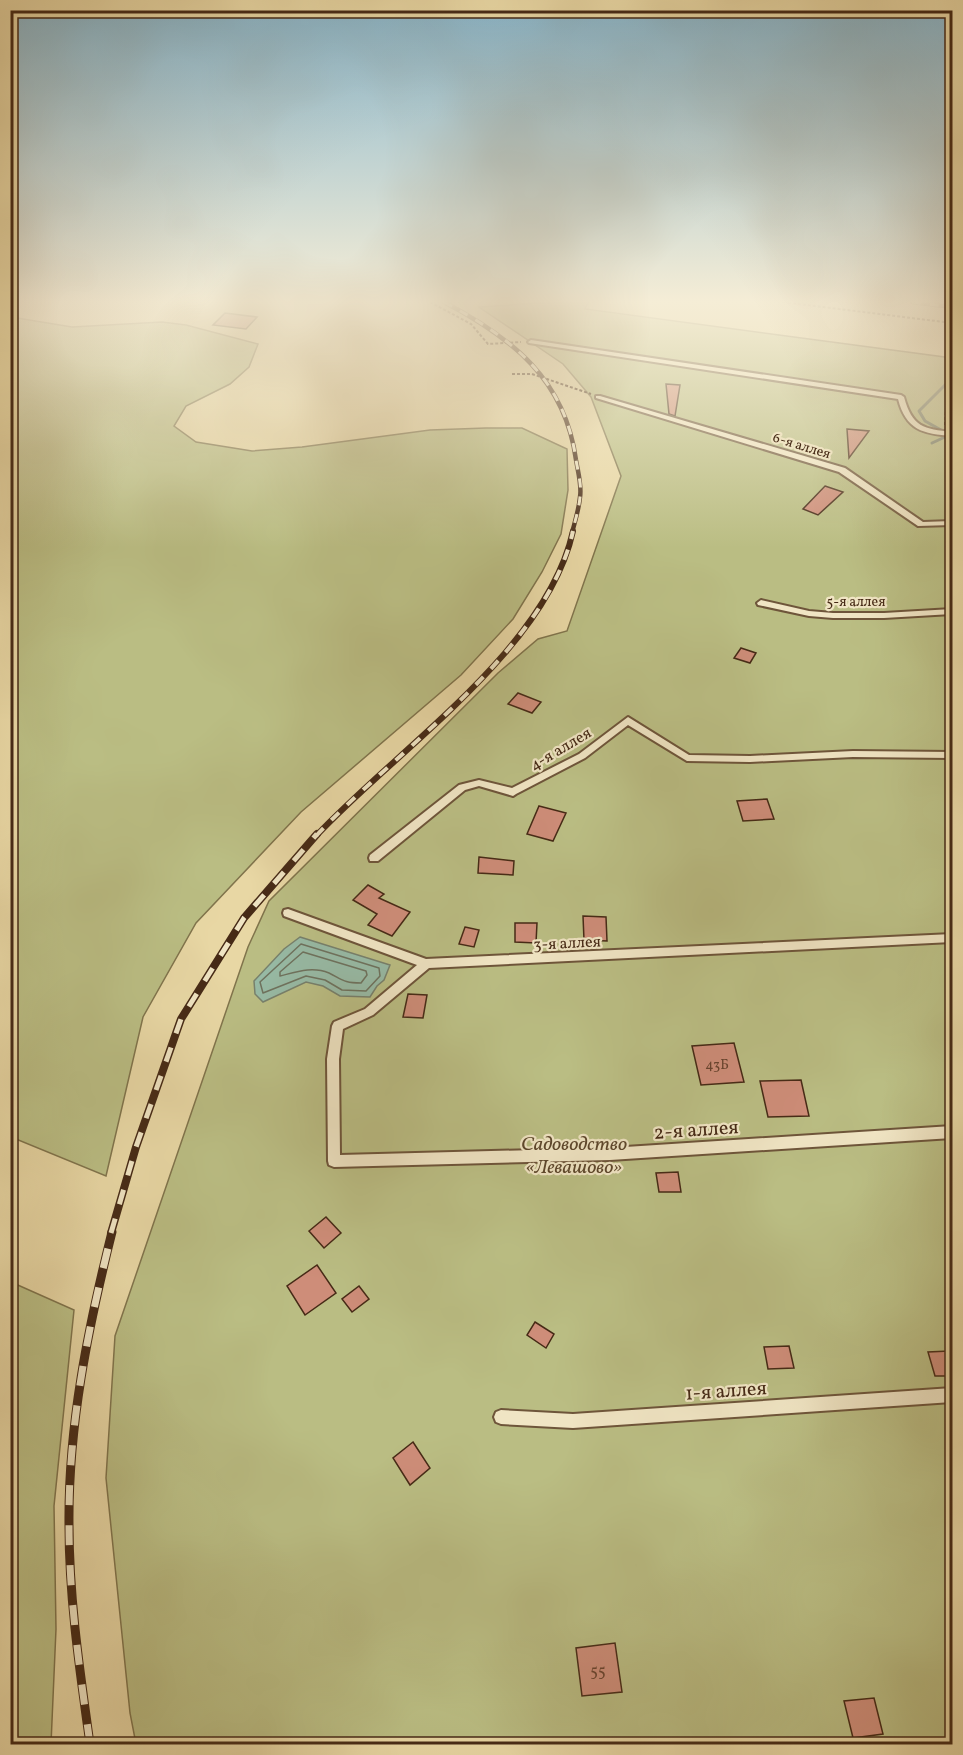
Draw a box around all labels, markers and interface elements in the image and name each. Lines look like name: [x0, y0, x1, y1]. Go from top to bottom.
street label: 6-я аллея: [770, 429, 833, 464]
street label: 5-я аллея: [827, 593, 885, 612]
street label: 4-я аллея: [526, 723, 596, 777]
street label: 3-я аллея: [533, 931, 602, 957]
house number: 43Б: [705, 1056, 729, 1075]
street label: 2-я аллея: [653, 1114, 740, 1148]
park label: Садоводство «Левашово»: [521, 1131, 627, 1182]
street label: 1-я аллея: [684, 1375, 768, 1409]
house number: 55: [590, 1661, 606, 1683]

